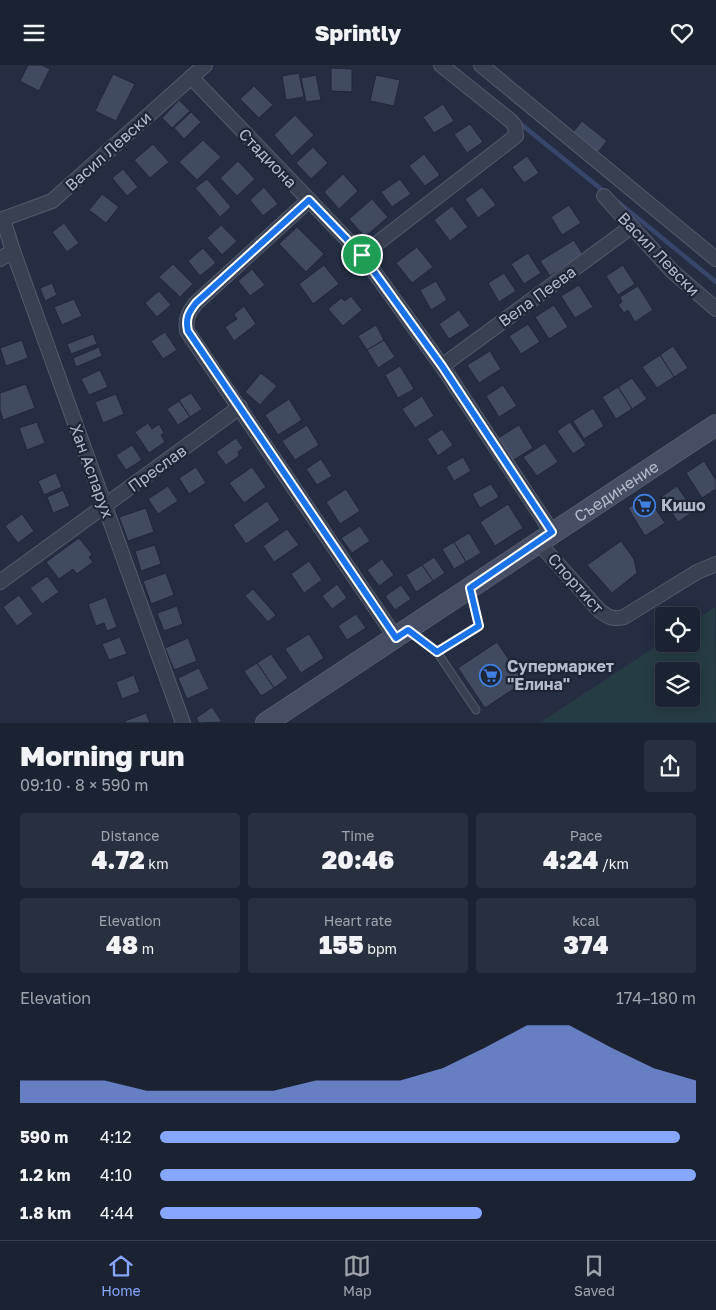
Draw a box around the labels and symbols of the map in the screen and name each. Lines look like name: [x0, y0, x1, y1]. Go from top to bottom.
street label: Васил Левски: [61, 107, 155, 195]
street label: Стадиона: [235, 124, 301, 192]
street label: Васил Левски: [614, 208, 704, 300]
pin: [341, 234, 383, 276]
street label: Вела Пеева: [494, 261, 580, 331]
street label: Хан Аспарух: [66, 421, 118, 521]
street label: Преслав: [124, 440, 190, 496]
street label: Съединение: [570, 456, 662, 526]
supermarket icon: Кишо: [633, 493, 657, 517]
place label: Кишо: [661, 495, 706, 515]
street label: Спортист: [544, 549, 608, 617]
place label: Супермаркет "Елина": [507, 656, 614, 694]
supermarket icon: Супермаркет "Елина": [479, 663, 503, 687]

